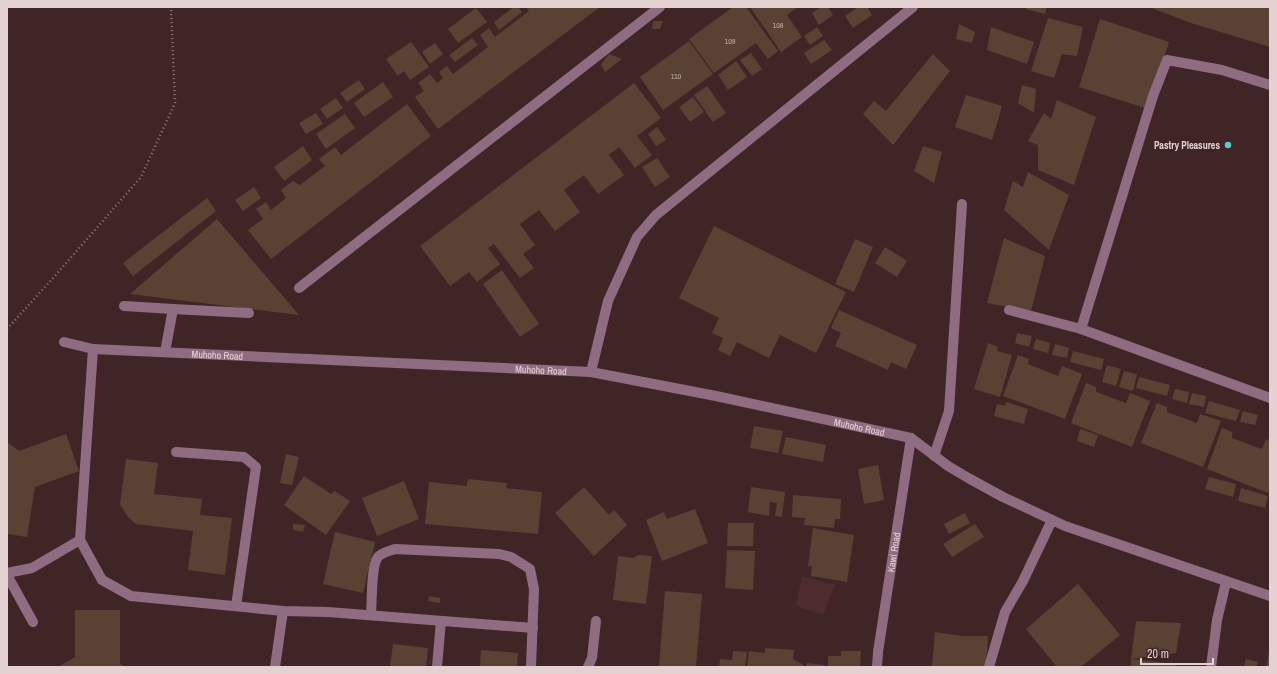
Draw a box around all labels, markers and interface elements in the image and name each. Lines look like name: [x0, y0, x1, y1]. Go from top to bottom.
house number: 108: [773, 20, 784, 30]
house number: 109: [725, 36, 736, 46]
house number: 110: [671, 71, 682, 81]
place label: Pastry Pleasures: [1154, 139, 1220, 152]
marker: Pastry Pleasures: [1223, 140, 1233, 150]
street label: Muhoho Road: [191, 348, 243, 363]
street label: Muhoho Road: [515, 363, 567, 378]
street label: Muhoho Road: [833, 416, 886, 439]
street label: Kawi Road: [884, 531, 903, 573]
scale bar: [1141, 640, 1213, 666]
text: 20 m: [1147, 646, 1169, 662]

